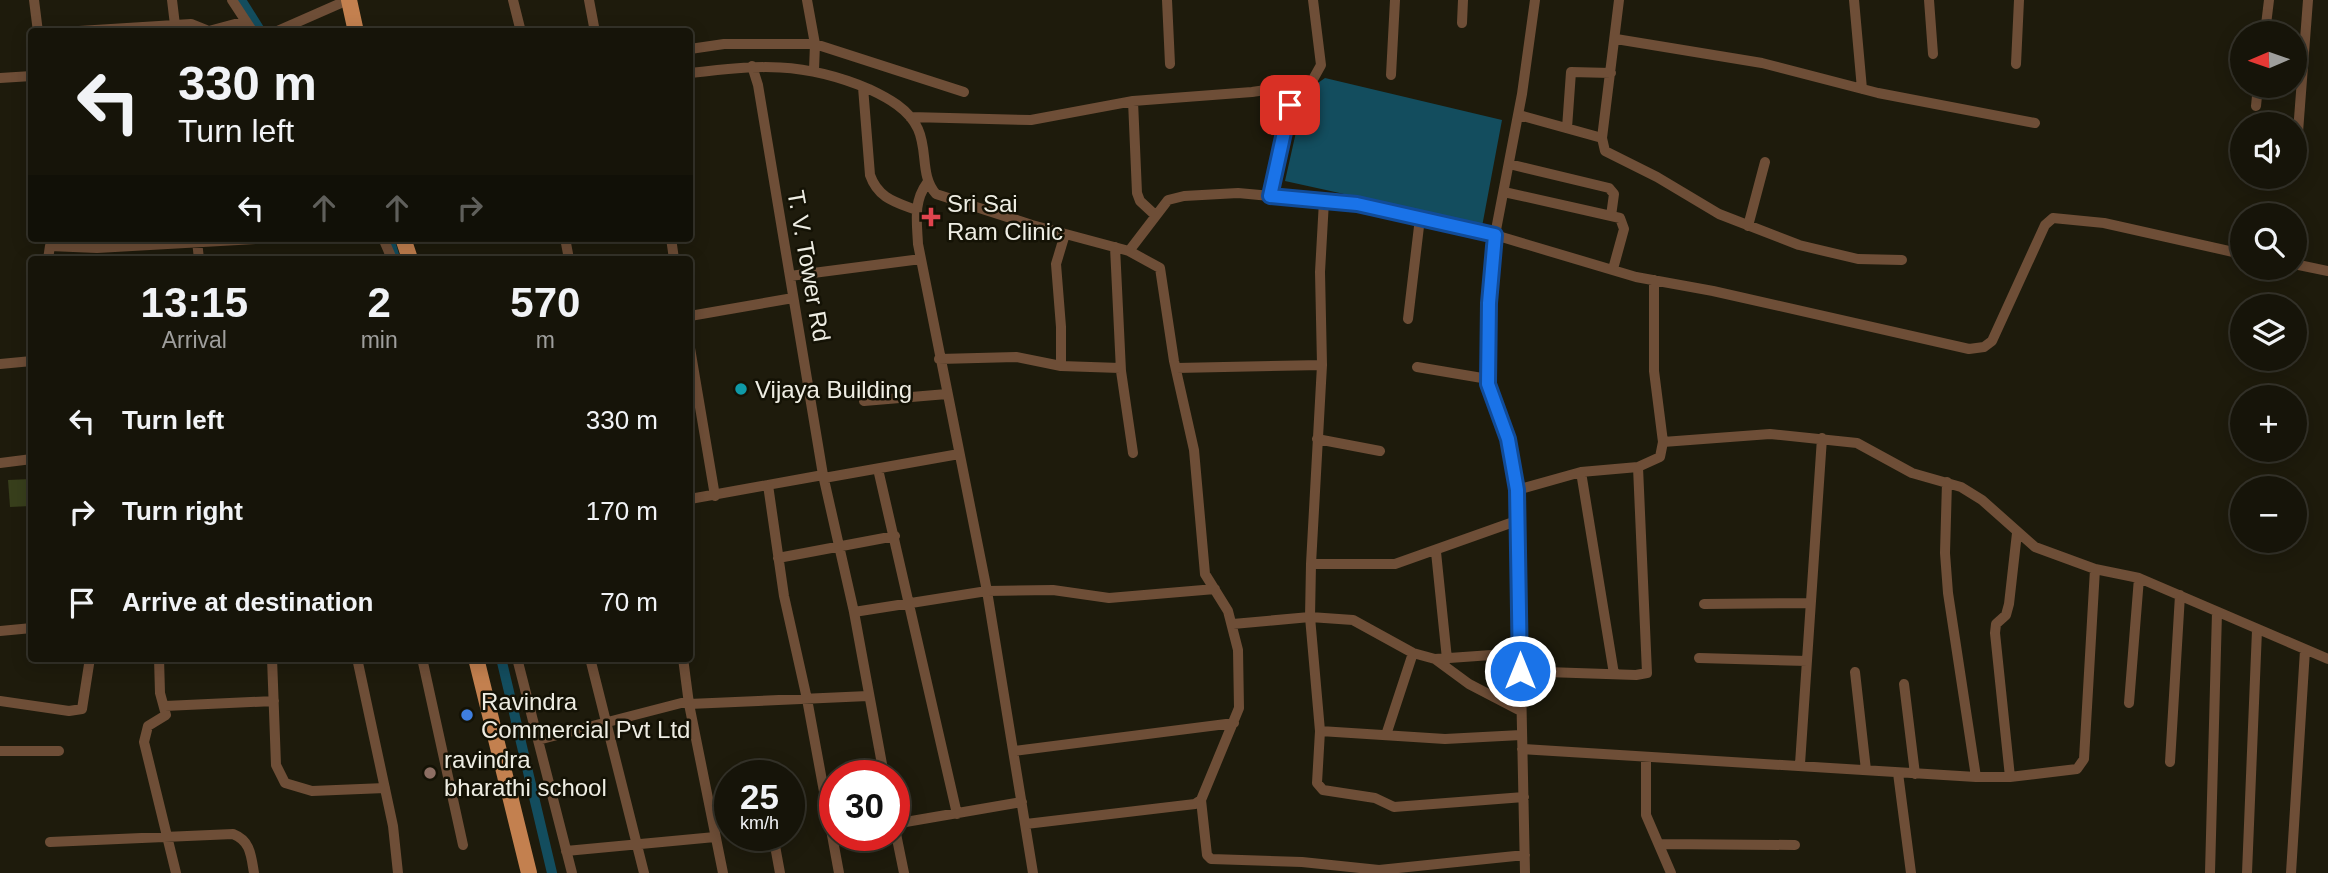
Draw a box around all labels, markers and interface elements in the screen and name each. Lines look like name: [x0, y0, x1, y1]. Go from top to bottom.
north arrow: [2230, 21, 2306, 98]
map controls: [2230, 21, 2307, 553]
icon: left: [63, 56, 154, 147]
text: 330 m: [178, 56, 317, 110]
pin: [1260, 75, 1320, 135]
icon: arrive: [1271, 86, 1309, 124]
button: sound: [2230, 112, 2307, 189]
text: Turn left: [178, 113, 294, 149]
street label: T. V. Tower Rd: [782, 188, 836, 344]
icon: left: [232, 189, 270, 227]
icon: ahead: [305, 189, 343, 227]
icon: ahead: [378, 189, 416, 227]
icon: right: [451, 189, 489, 227]
place label: Sri Sai Ram Clinic: [947, 190, 1063, 245]
button: search: [2230, 203, 2307, 280]
marker: Sri Sai Ram Clinic: [921, 207, 941, 227]
text: 13:15: [141, 279, 248, 326]
text: 2: [367, 279, 391, 326]
text: 570: [510, 279, 580, 326]
button: layers: [2230, 294, 2307, 371]
text: Arrival: [162, 327, 227, 353]
text: min: [361, 327, 398, 353]
text: m: [536, 327, 555, 353]
place label: Vijaya Building: [755, 376, 912, 403]
marker: Vijaya Building: [733, 381, 749, 397]
button: +: [2230, 385, 2307, 462]
icon: left: [63, 402, 101, 440]
text: Turn left: [122, 405, 224, 435]
text: 330 m: [586, 405, 658, 435]
button: −: [2230, 476, 2307, 553]
icon: right: [63, 493, 101, 531]
text: Turn right: [122, 496, 243, 526]
text: 170 m: [586, 496, 658, 526]
icon: arrive: [63, 584, 101, 622]
text: Arrive at destination: [122, 587, 373, 617]
text: 70 m: [600, 587, 658, 617]
position arrow: [1483, 634, 1557, 708]
place label: Ravindra Commercial Pvt Ltd: [481, 688, 690, 743]
marker: Ravindra Commercial Pvt Ltd: [459, 707, 475, 723]
place label: ravindra bharathi school: [444, 746, 607, 801]
speed limit sign: 30: [819, 760, 910, 851]
marker: ravindra bharathi school: [422, 765, 438, 781]
text: 25: [740, 777, 779, 816]
text: km/h: [740, 813, 779, 833]

